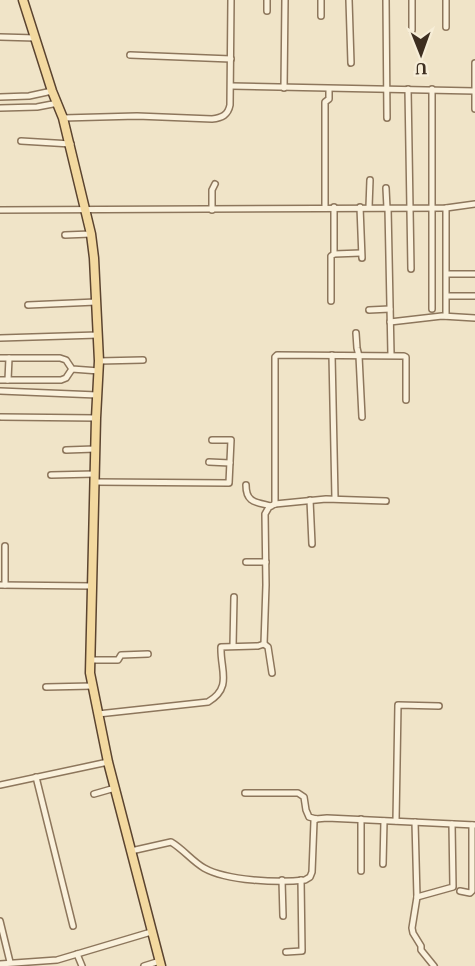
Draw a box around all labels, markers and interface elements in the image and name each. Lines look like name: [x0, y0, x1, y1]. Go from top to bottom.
north arrow: [391, 24, 451, 84]
text: U: [415, 59, 428, 79]

